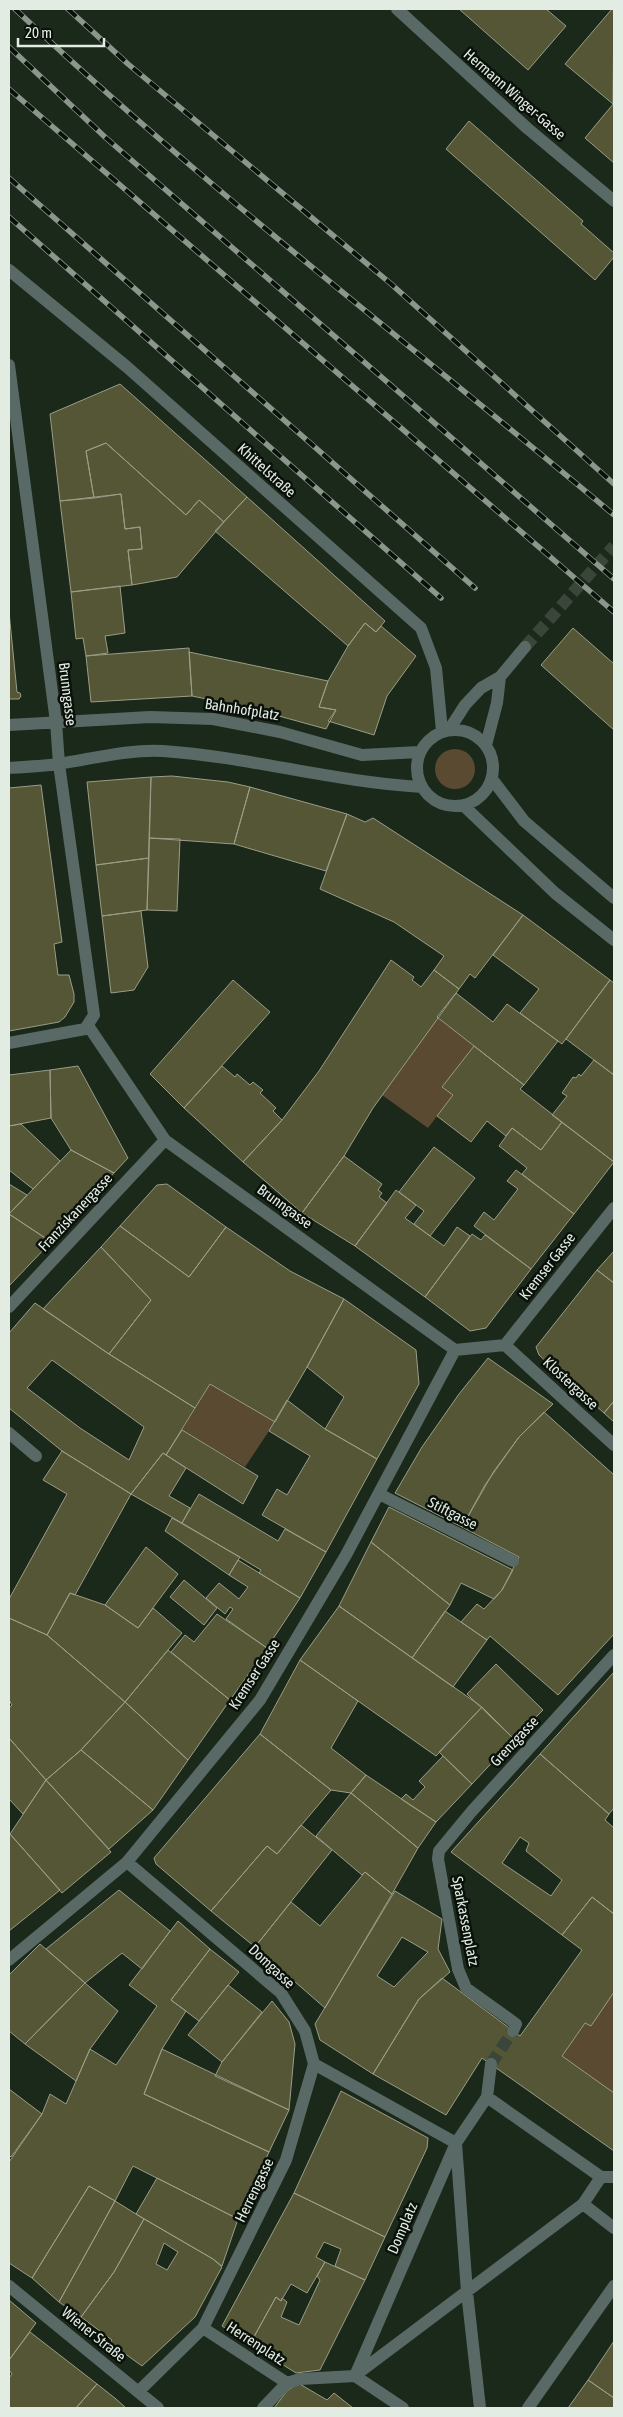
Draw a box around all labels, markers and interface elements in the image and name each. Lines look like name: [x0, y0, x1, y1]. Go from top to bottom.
scale bar: [18, 15, 104, 47]
text: 20 m: [25, 24, 52, 41]
street label: Hermann Winger-Gasse: [461, 45, 570, 143]
street label: Khittelstraße: [235, 440, 300, 501]
street label: Brunngasse: [56, 661, 80, 727]
street label: Bahnhofplatz: [204, 695, 281, 723]
street label: Franziskanergasse: [35, 1169, 116, 1255]
street label: Brunngasse: [254, 1180, 316, 1232]
street label: Kremser Gasse: [516, 1229, 579, 1303]
street label: Klostergasse: [540, 1353, 602, 1413]
street label: Stiftgasse: [426, 1493, 481, 1533]
street label: Kremser Gasse: [225, 1636, 283, 1712]
street label: Grenzgasse: [487, 1712, 542, 1770]
street label: Sparkassenplatz: [449, 1875, 483, 1968]
street label: Domgasse: [245, 1940, 299, 1992]
street label: Herrengasse: [231, 2155, 277, 2225]
street label: Domplatz: [384, 2199, 421, 2256]
street label: Wiener Straße: [59, 2303, 130, 2365]
street label: Herrenplatz: [224, 2318, 289, 2368]

